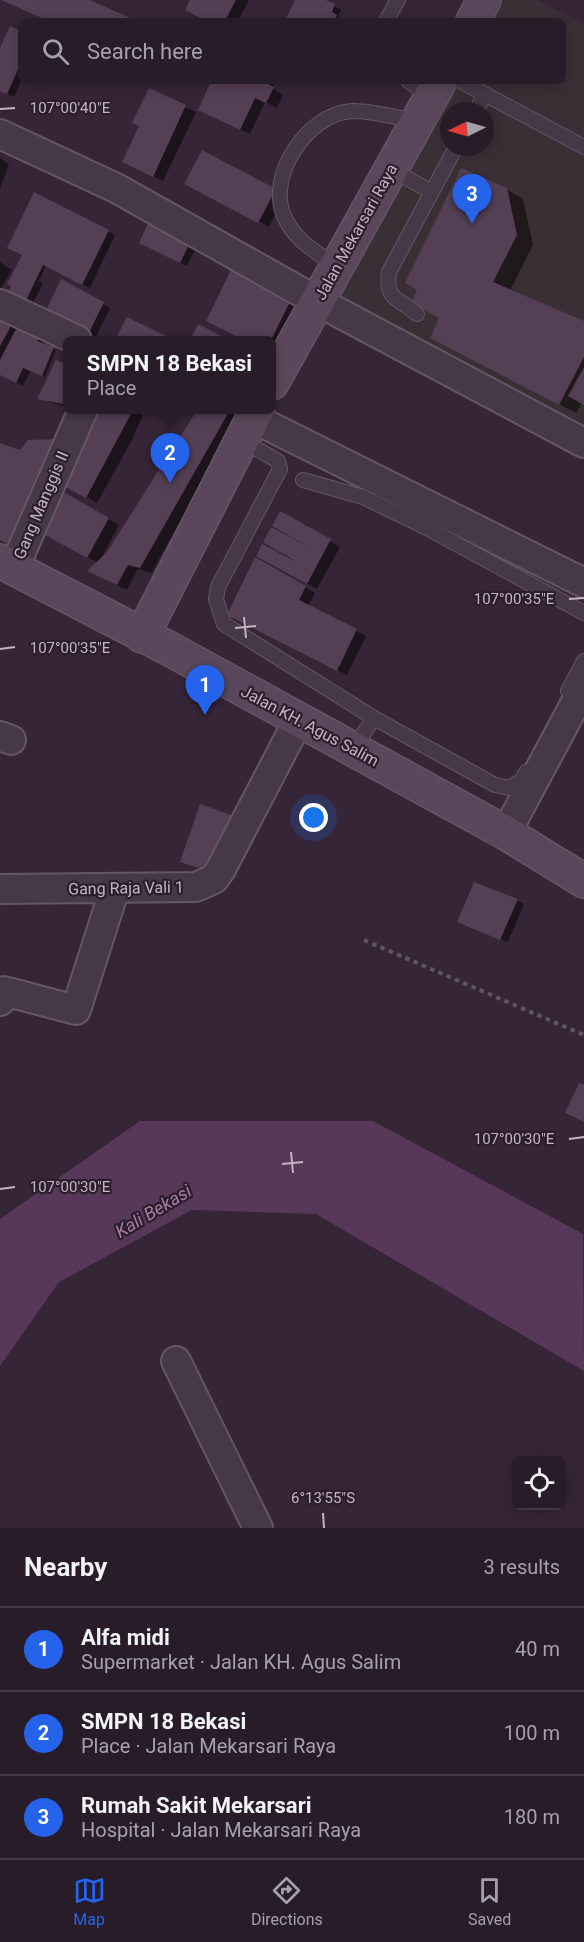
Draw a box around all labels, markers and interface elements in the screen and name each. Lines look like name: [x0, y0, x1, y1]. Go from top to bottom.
search box: [18, 18, 566, 84]
icon: search: [39, 35, 72, 68]
text: Search here: [87, 39, 203, 64]
text: 107°00'40"E: [30, 99, 111, 117]
north arrow: [440, 102, 494, 156]
street label: Jalan Mekarsari Raya: [311, 161, 401, 303]
pin: 3: [452, 174, 492, 224]
popup: [63, 336, 276, 414]
text: SMPN 18 Bekasi: [87, 351, 252, 376]
text: Place: [87, 376, 136, 400]
pin: 2: [150, 434, 190, 483]
street label: Gang Manggis II: [10, 448, 72, 562]
text: 107°00'35"E: [474, 590, 555, 608]
text: 107°00'35"E: [30, 639, 111, 657]
pin: 1: [186, 666, 224, 715]
street label: Jalan KH. Agus Salim: [238, 682, 382, 770]
your location: [299, 803, 328, 832]
street label: Gang Raja Vali 1: [68, 877, 184, 899]
text: 107°00'30"E: [474, 1130, 555, 1148]
text: 107°00'30"E: [30, 1178, 111, 1196]
water label: Kali Bekasi: [111, 1180, 196, 1242]
map controls: [512, 1456, 566, 1510]
button: locate: [512, 1456, 566, 1510]
text: 6°13'55"S: [291, 1489, 355, 1507]
text: Nearby: [24, 1552, 107, 1582]
text: 3 results: [484, 1555, 560, 1579]
text: Alfa midi: [81, 1625, 170, 1650]
text: 1: [38, 1637, 49, 1661]
text: 40 m: [515, 1637, 560, 1661]
text: Supermarket · Jalan KH. Agus Salim: [81, 1650, 401, 1674]
text: SMPN 18 Bekasi: [81, 1709, 246, 1734]
text: 2: [38, 1721, 49, 1745]
text: 100 m: [504, 1721, 560, 1745]
text: Place · Jalan Mekarsari Raya: [81, 1734, 336, 1758]
text: Rumah Sakit Mekarsari: [81, 1793, 312, 1818]
text: 3: [38, 1805, 49, 1829]
text: 180 m: [504, 1805, 560, 1829]
text: Hospital · Jalan Mekarsari Raya: [81, 1818, 361, 1842]
tab: Map: [73, 1874, 106, 1929]
tab: Directions: [251, 1874, 323, 1929]
tab: Saved: [468, 1874, 511, 1929]

